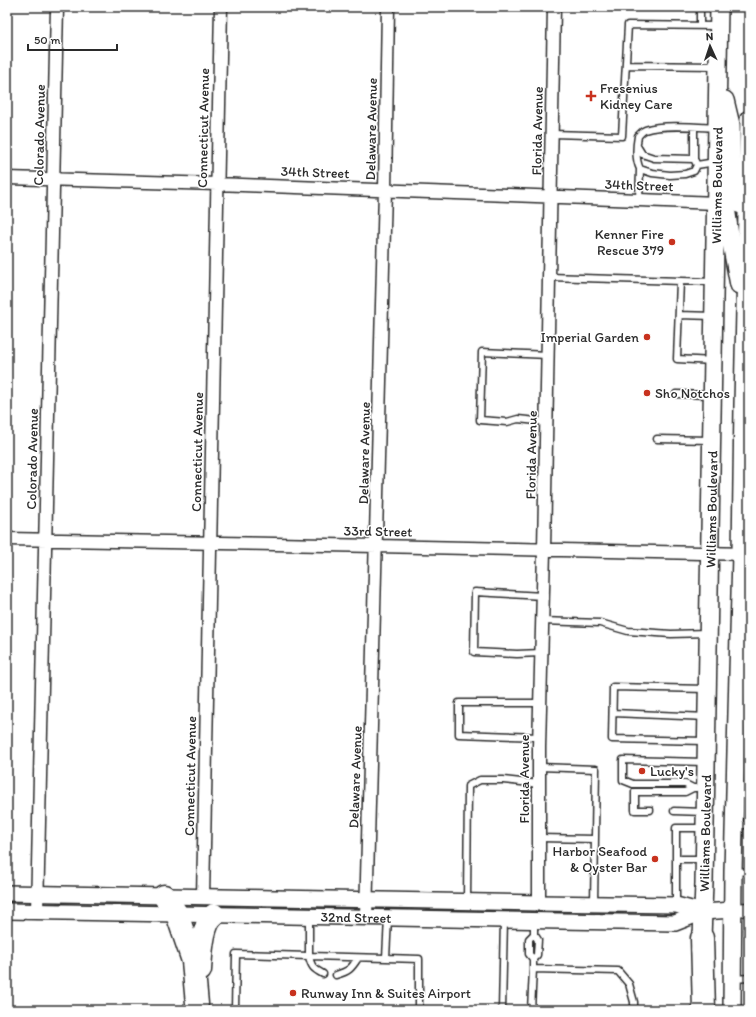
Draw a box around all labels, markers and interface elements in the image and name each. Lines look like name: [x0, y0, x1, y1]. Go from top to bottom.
scale bar: [28, 26, 117, 52]
north arrow: [690, 26, 730, 66]
text: N: [705, 30, 714, 43]
text: 50 m: [34, 33, 60, 47]
street label: Connecticut Avenue: [194, 68, 213, 188]
street label: Delaware Avenue: [362, 77, 381, 181]
place label: Fresenius Kidney Care: [600, 80, 673, 113]
street label: Colorado Avenue: [30, 84, 49, 186]
street label: Florida Avenue: [528, 86, 547, 176]
marker: Fresenius Kidney Care: [585, 90, 597, 102]
street label: Williams Boulevard: [708, 126, 727, 244]
street label: 34th Street: [280, 163, 350, 182]
street label: 34th Street: [604, 176, 674, 195]
place label: Kenner Fire Rescue 379: [595, 226, 664, 259]
marker: Kenner Fire Rescue 379: [667, 237, 677, 247]
place label: Imperial Garden: [540, 329, 639, 346]
marker: Imperial Garden: [642, 332, 652, 342]
place label: Sho Notchos: [655, 385, 730, 402]
marker: Sho Notchos: [642, 388, 652, 398]
street label: Connecticut Avenue: [188, 392, 207, 512]
street label: Delaware Avenue: [355, 401, 374, 505]
street label: Colorado Avenue: [23, 408, 42, 510]
street label: Florida Avenue: [522, 410, 541, 500]
street label: Williams Boulevard: [702, 450, 722, 568]
street label: 33rd Street: [343, 522, 412, 541]
street label: Connecticut Avenue: [181, 716, 200, 836]
street label: Delaware Avenue: [345, 725, 366, 829]
street label: Florida Avenue: [516, 734, 533, 823]
place label: Lucky's: [650, 763, 694, 780]
marker: Lucky's: [637, 766, 647, 776]
street label: Williams Boulevard: [696, 774, 715, 892]
place label: Harbor Seafood & Oyster Bar: [553, 843, 648, 876]
marker: Harbor Seafood & Oyster Bar: [650, 854, 660, 864]
street label: 32nd Street: [320, 909, 392, 927]
place label: Runway Inn & Suites Airport: [301, 985, 471, 1002]
marker: Runway Inn & Suites Airport: [288, 988, 298, 998]

